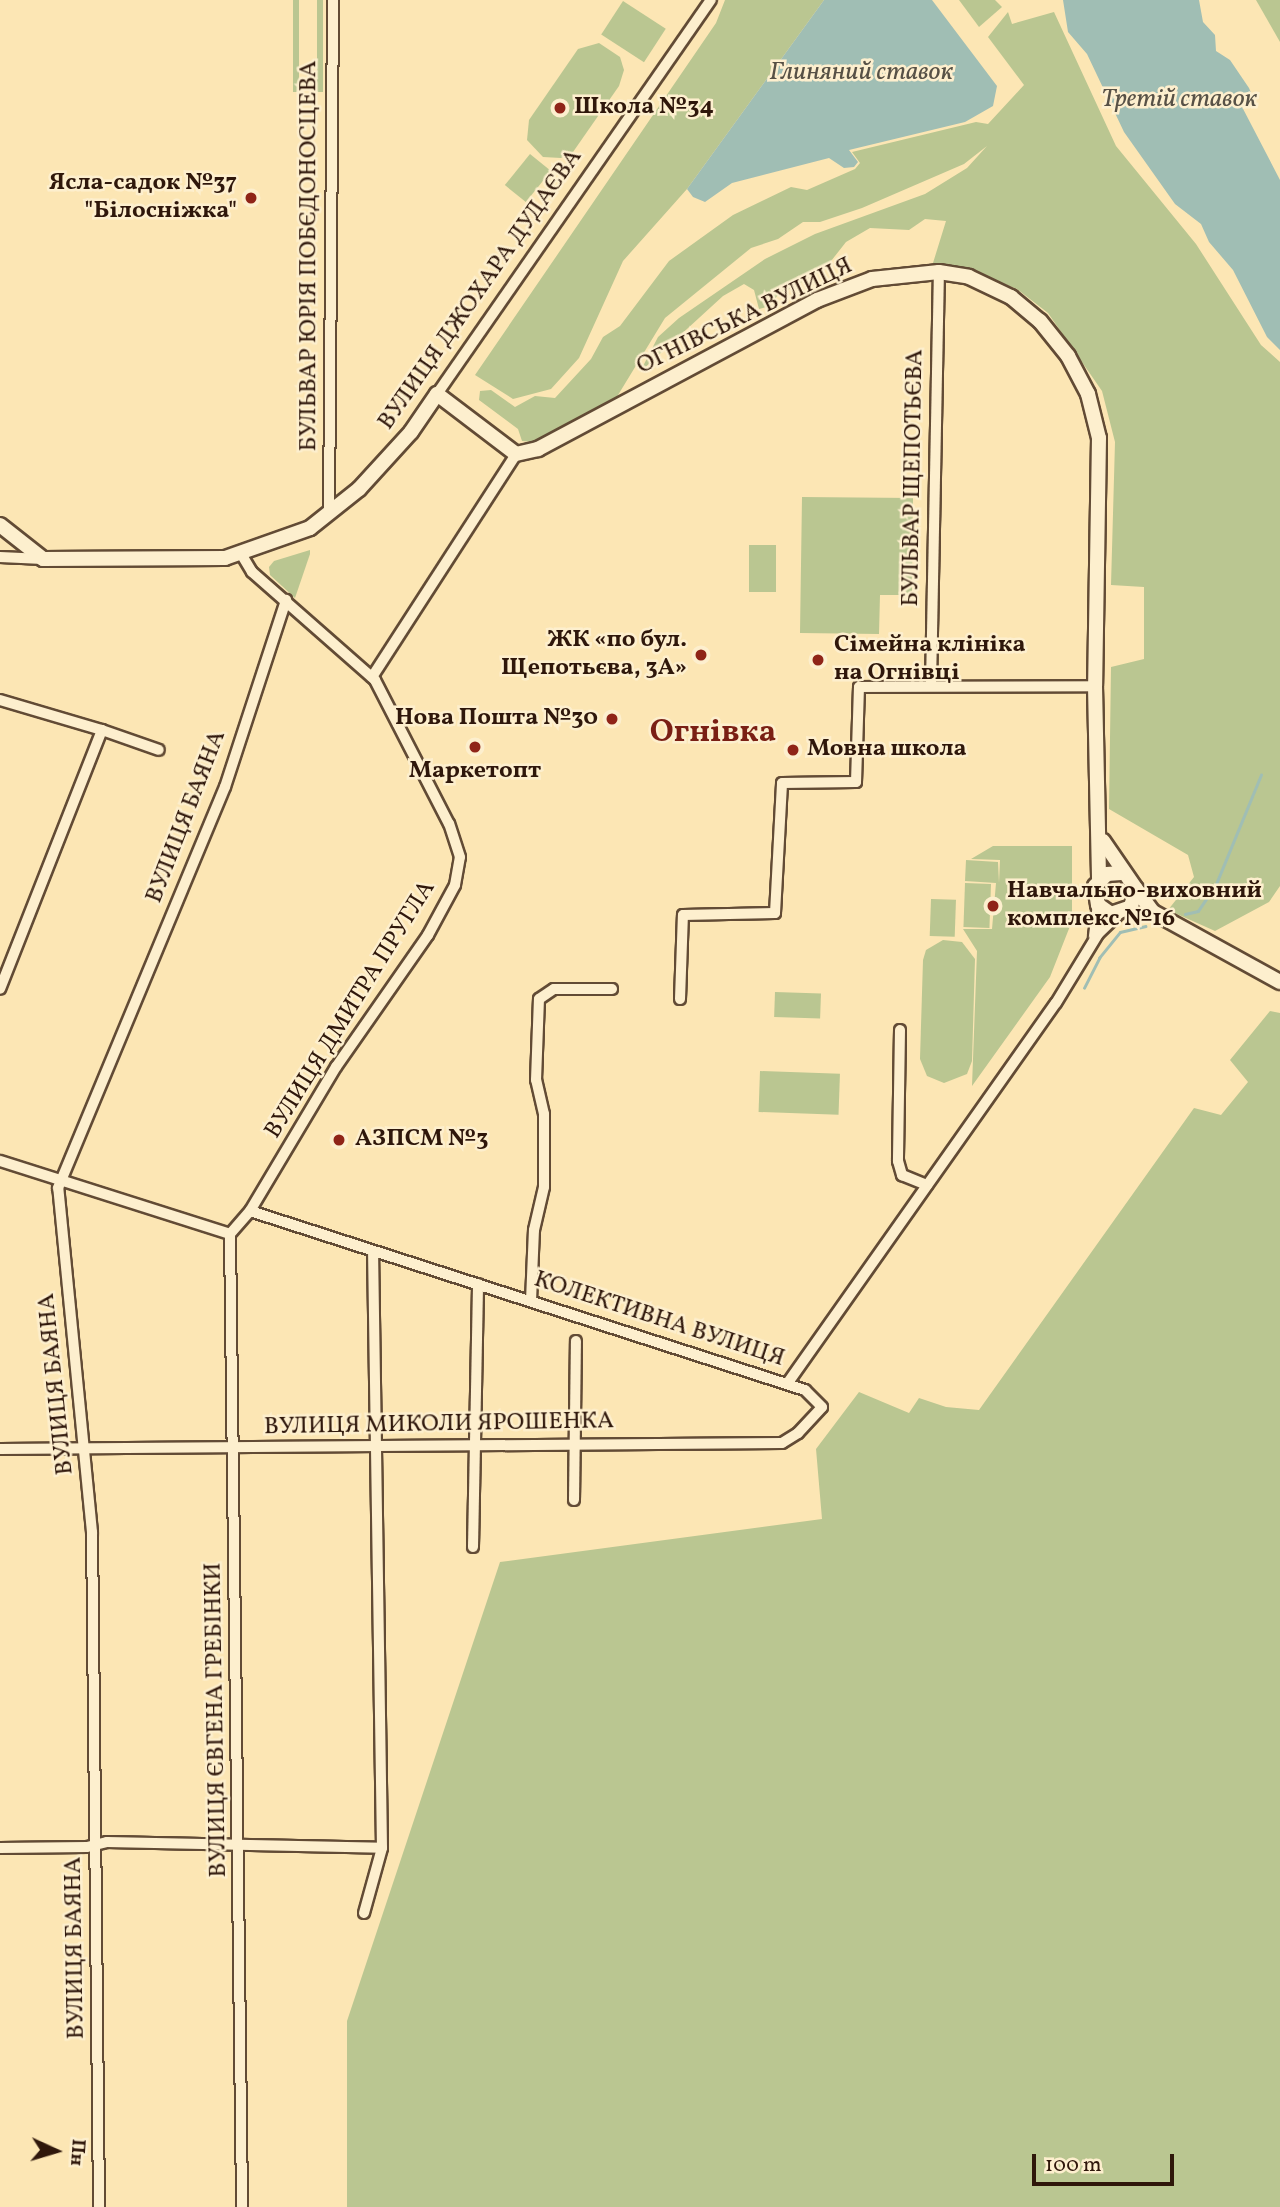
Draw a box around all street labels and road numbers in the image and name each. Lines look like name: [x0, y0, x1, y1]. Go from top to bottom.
street label: БУЛЬВАР ЮРІЯ ПОБЄДОНОСЦЕВА: [296, 61, 324, 451]
street label: ВУЛИЦЯ ДЖОХАРА ДУДАЄВА: [373, 144, 589, 436]
street label: ОГНІВСЬКА ВУЛИЦЯ: [632, 252, 858, 382]
street label: БУЛЬВАР ЩЕПОТЬЄВА: [897, 349, 931, 607]
street label: ВУЛИЦЯ БАЯНА: [141, 727, 233, 907]
street label: ВУЛИЦЯ ДМИТРА ПРУГЛА: [260, 876, 442, 1144]
street label: КОЛЕКТИВНА ВУЛИЦЯ: [530, 1266, 788, 1374]
street label: ВУЛИЦЯ БАЯНА: [33, 1292, 81, 1476]
street label: ВУЛИЦЯ МИКОЛИ ЯРОШЕНКА: [264, 1408, 614, 1442]
street label: ВУЛИЦЯ ЄВГЕНА ГРЕБІНКИ: [200, 1562, 234, 1878]
street label: ВУЛИЦЯ БАЯНА: [60, 1856, 92, 2040]

